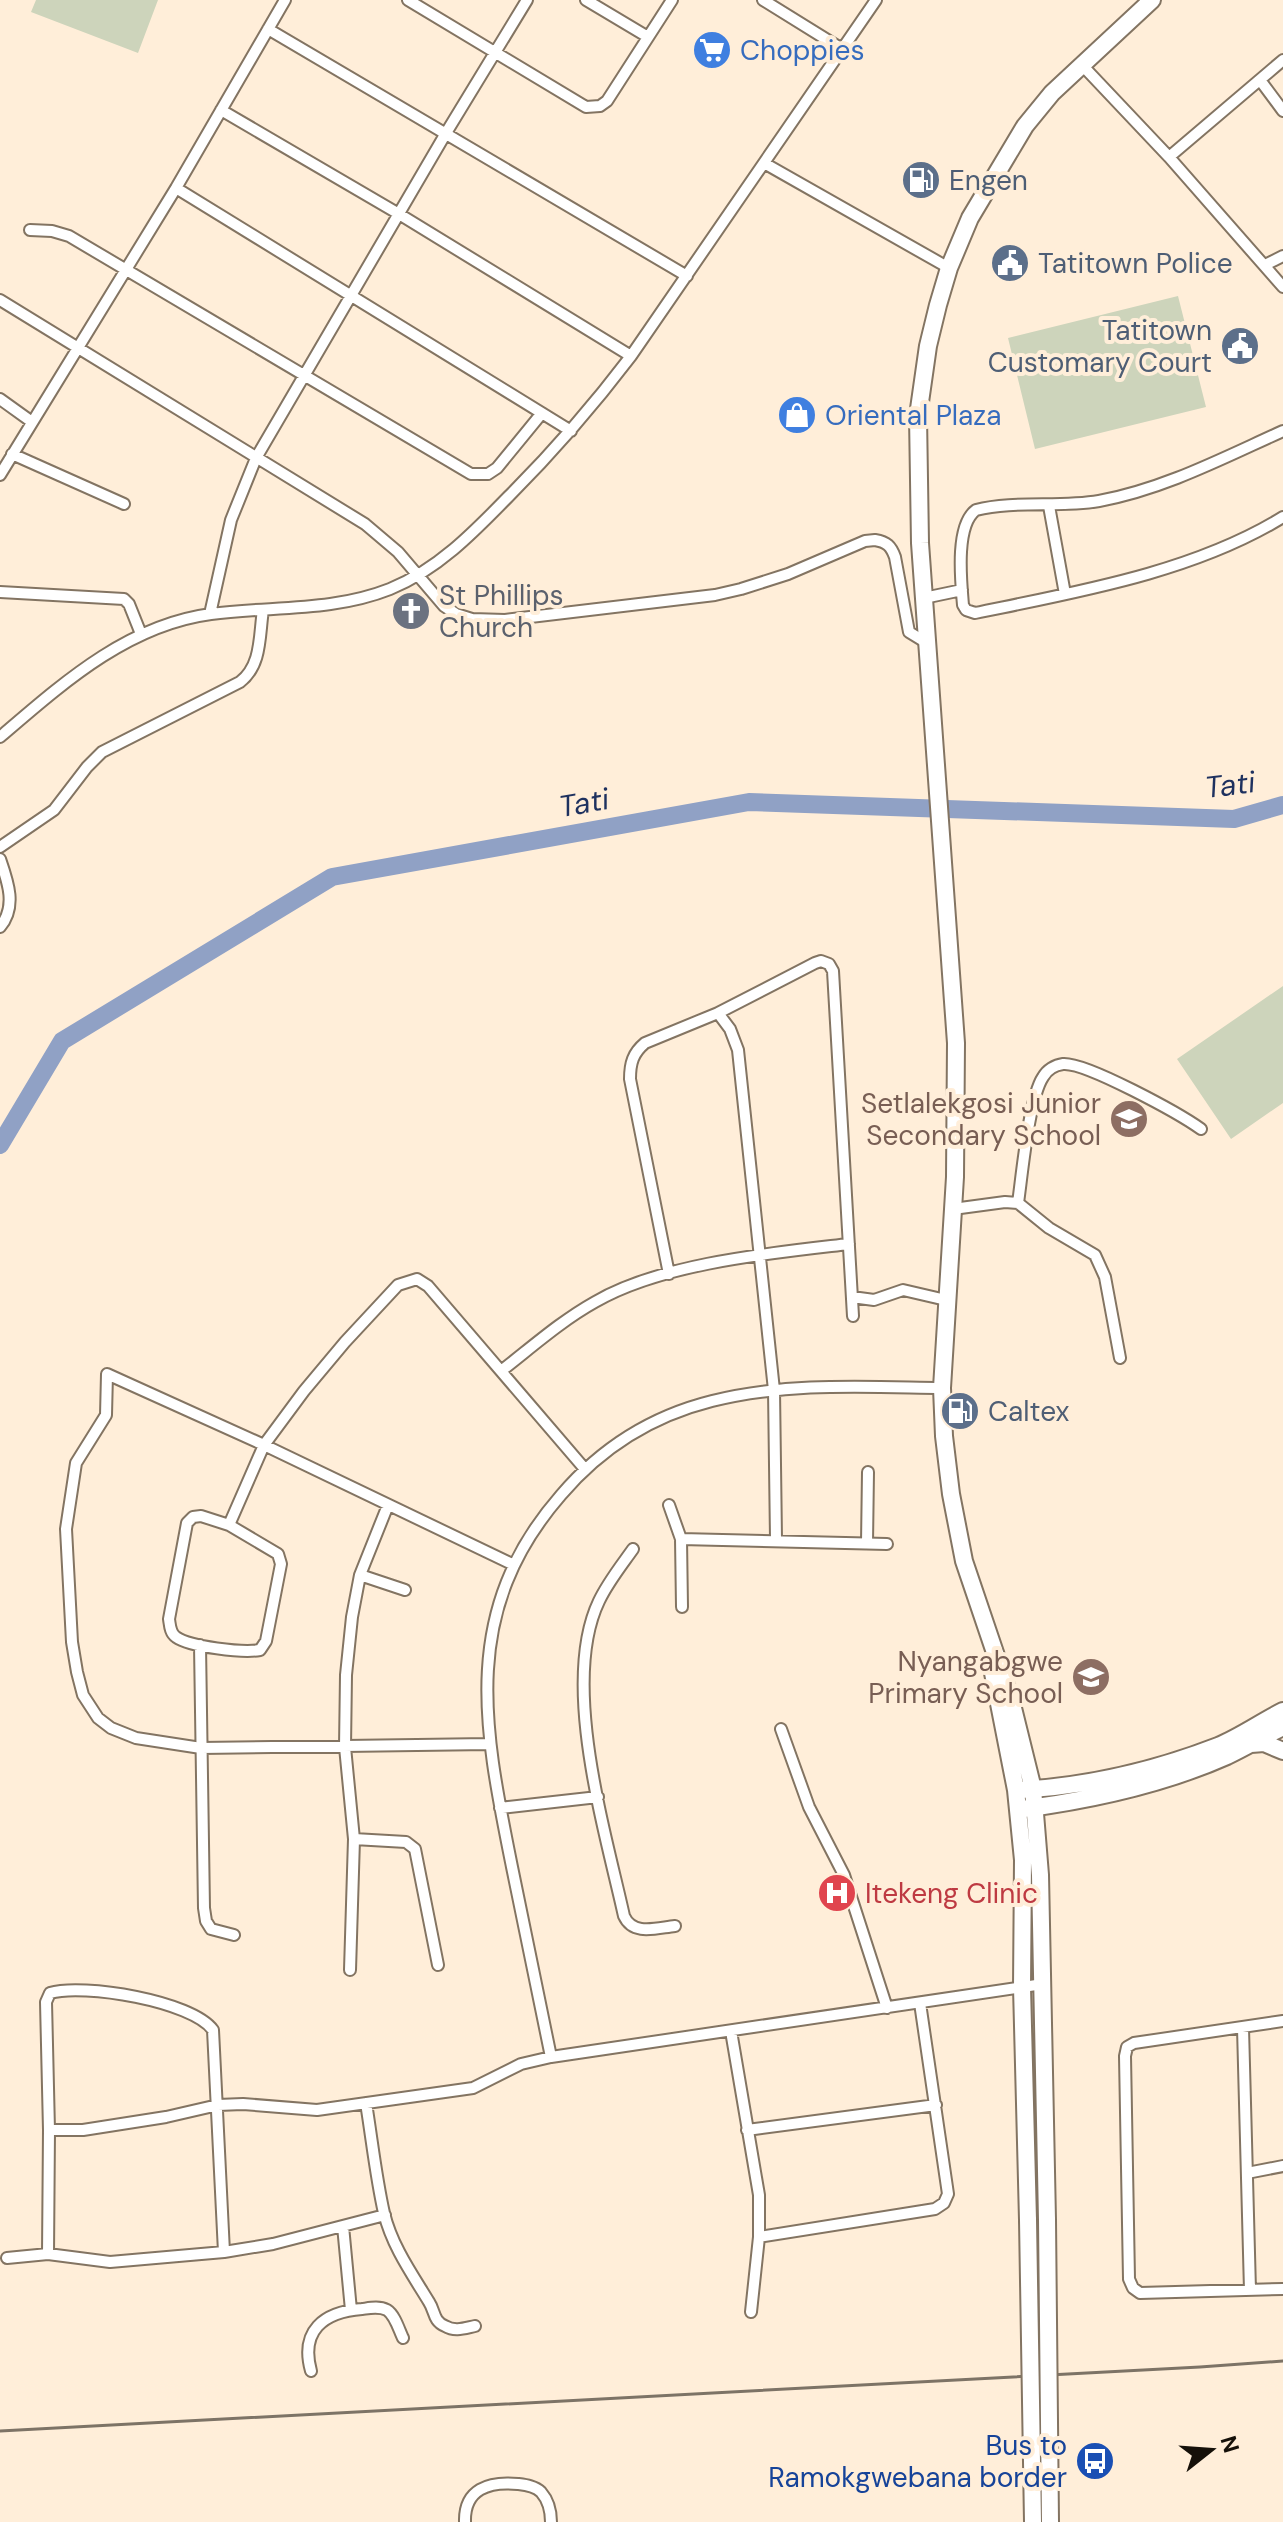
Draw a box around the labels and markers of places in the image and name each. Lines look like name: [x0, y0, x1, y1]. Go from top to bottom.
supermarket icon: Choppies: [691, 29, 733, 71]
place label: Choppies: [740, 32, 865, 69]
fuel station icon: Engen: [900, 159, 942, 201]
place label: Engen: [949, 162, 1028, 199]
public building icon: Tatitown Police: [989, 242, 1031, 284]
place label: Tatitown Police: [1038, 245, 1233, 282]
place label: Tatitown Customary Court: [988, 312, 1212, 381]
public building icon: Tatitown Customary Court: [1219, 325, 1261, 367]
shop icon: Oriental Plaza: [776, 394, 818, 436]
place label: Oriental Plaza: [825, 397, 1001, 434]
place label: St Phillips Church: [439, 577, 564, 646]
church icon: St Phillips Church: [390, 590, 432, 632]
place label: Setlalekgosi Junior Secondary School: [861, 1085, 1101, 1154]
school or university icon: Setlalekgosi Junior Secondary School: [1108, 1098, 1150, 1140]
fuel station icon: Caltex: [939, 1390, 981, 1432]
place label: Caltex: [988, 1393, 1069, 1430]
place label: Nyangabgwe Primary School: [868, 1643, 1063, 1712]
school or university icon: Nyangabgwe Primary School: [1070, 1656, 1112, 1698]
hospital icon: Itekeng Clinic: [816, 1872, 858, 1914]
place label: Itekeng Clinic: [865, 1875, 1038, 1912]
place label: Bus to Ramokgwebana border: [768, 2427, 1067, 2496]
bus stop icon: Bus to Ramokgwebana border: [1074, 2440, 1116, 2482]

